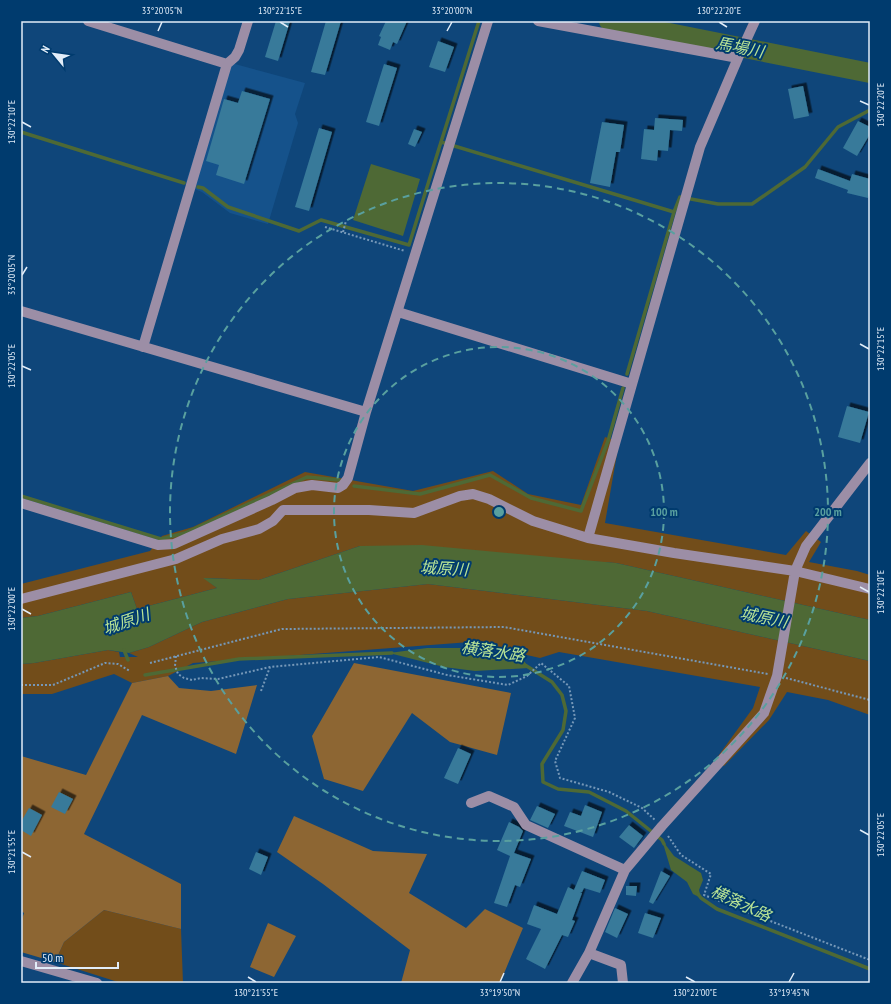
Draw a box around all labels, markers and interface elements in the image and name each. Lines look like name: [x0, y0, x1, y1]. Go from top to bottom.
text: 33°20'05"N: [142, 4, 182, 17]
text: 130°22'15"E: [258, 4, 302, 17]
text: 33°20'00"N: [432, 4, 472, 17]
text: 130°22'20"E: [697, 4, 741, 17]
water label: 馬場川: [715, 33, 767, 62]
north arrow: [34, 34, 74, 74]
text: N: [38, 43, 53, 55]
text: 130°22'20"E: [874, 83, 887, 127]
text: 130°22'10"E: [5, 100, 18, 144]
text: 33°20'05"N: [5, 255, 18, 295]
text: 130°22'15"E: [874, 327, 887, 371]
text: 130°22'05"E: [5, 344, 18, 388]
text: 100 m: [650, 504, 678, 519]
text: 200 m: [814, 504, 842, 519]
centre of rings: [492, 505, 506, 519]
water label: 城原川: [420, 557, 470, 579]
text: 130°22'10"E: [874, 570, 887, 614]
text: 130°22'00"E: [5, 587, 18, 631]
water label: 城原川: [738, 602, 792, 632]
water label: 城原川: [100, 603, 154, 638]
water label: 横落水路: [460, 637, 528, 666]
text: 130°22'05"E: [874, 813, 887, 857]
text: 130°21'55"E: [5, 830, 18, 874]
water label: 横落水路: [708, 880, 776, 926]
scale bar: [36, 944, 118, 970]
text: 50 m: [42, 950, 63, 965]
text: 130°21'55"E: [234, 986, 278, 999]
text: 33°19'50"N: [480, 986, 520, 999]
text: 130°22'00"E: [673, 986, 717, 999]
text: 33°19'45"N: [769, 986, 809, 999]

